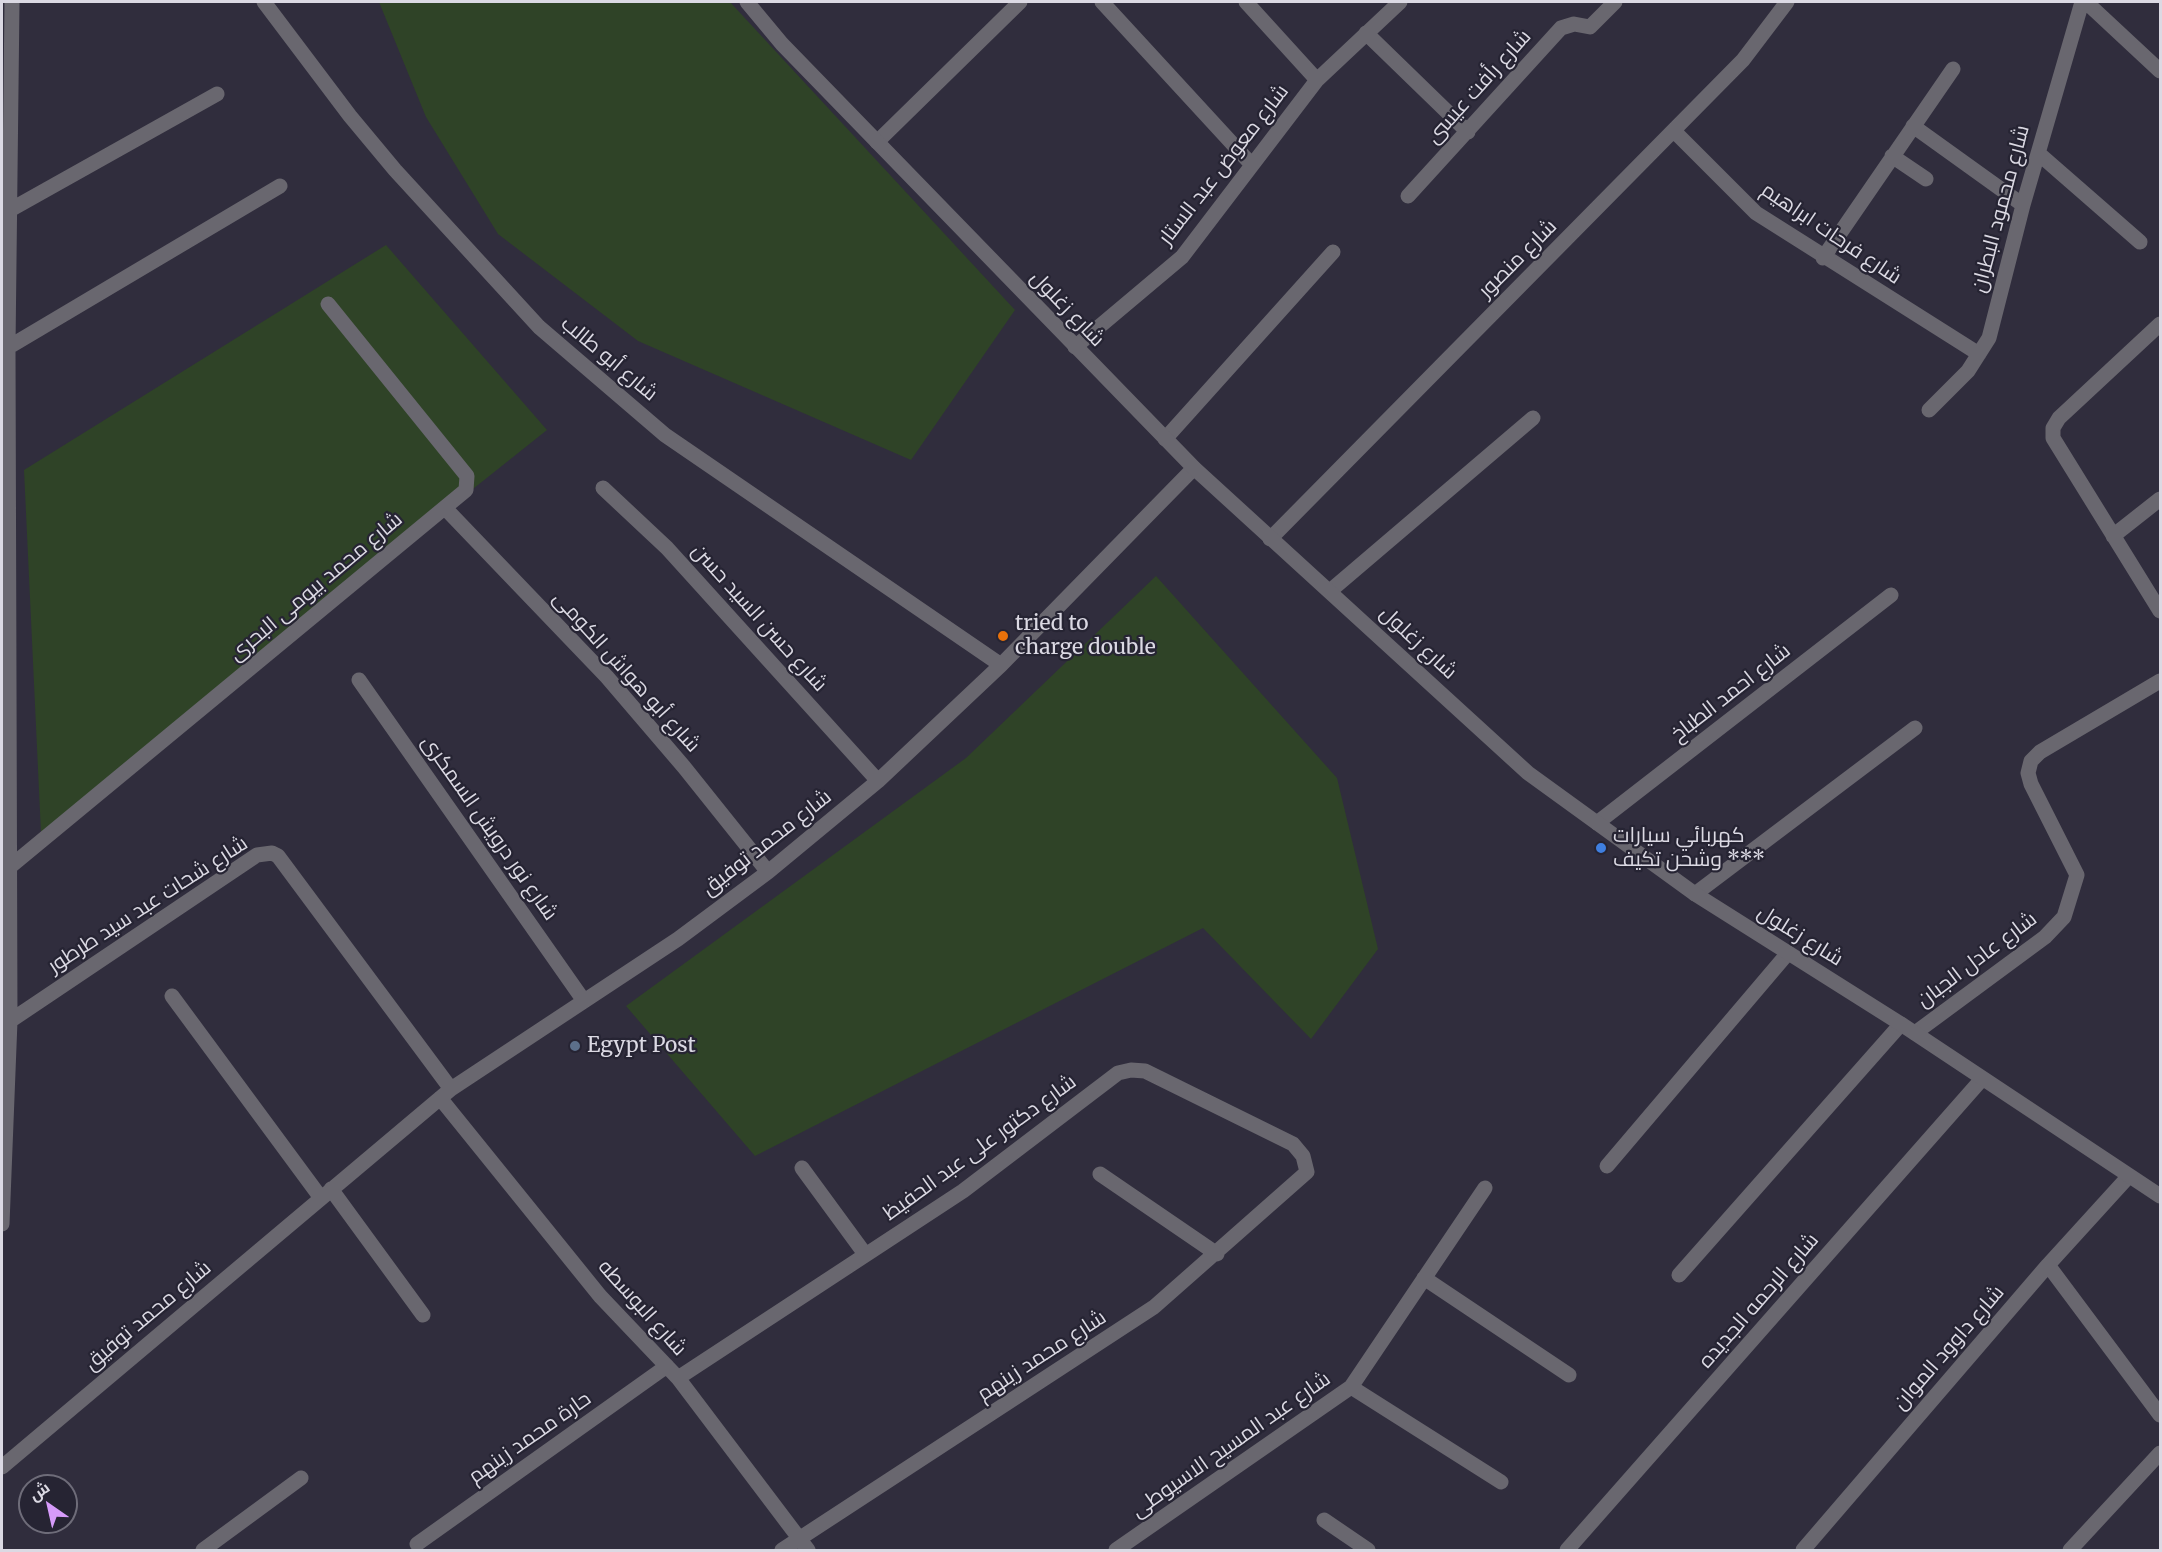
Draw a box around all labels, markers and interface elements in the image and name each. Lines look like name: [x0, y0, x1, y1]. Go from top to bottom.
street label: شارع رأفت عيسى: [1421, 25, 1537, 149]
street label: شارع معوض عبد الستار: [1153, 80, 1295, 250]
street label: شارع محمود البطران: [1967, 122, 2035, 296]
street label: شارع فرحات ابراهيم: [1756, 178, 1906, 290]
street label: شارع منصور: [1473, 214, 1563, 304]
street label: شارع زغلول: [1025, 266, 1109, 352]
street label: شارع أبو طالب: [555, 311, 663, 407]
street label: شارع محمد بيومى البحرى: [224, 507, 408, 667]
street label: شارع حسن السيد حسن: [686, 539, 832, 697]
street label: شارع أبو هواش الكومى: [547, 586, 705, 758]
street label: شارع زغلول: [1374, 601, 1462, 685]
place label: tried to charge double: [1015, 611, 1156, 661]
marker: tried to charge double: [996, 629, 1010, 643]
street label: شارع احمد الطباخ: [1666, 638, 1796, 748]
street label: شارع نور درويش السمكرى: [415, 731, 563, 925]
street label: شارع محمد توفيق: [697, 785, 837, 901]
place label: كهربائي سيارات وشحن تكيف ***: [1613, 823, 1765, 873]
street label: شارع شحات عبد سيد طرطور: [43, 831, 253, 979]
marker: كهربائي سيارات وشحن تكيف ***: [1594, 841, 1608, 855]
street label: شارع زغلول: [1753, 900, 1847, 972]
street label: شارع عادل الجبان: [1912, 907, 2042, 1013]
place label: Egypt Post: [587, 1033, 696, 1059]
marker: Egypt Post: [568, 1039, 582, 1053]
street label: شارع دكتور على عبد الحفيظ: [879, 1069, 1081, 1227]
street label: شارع الرحمه الجديده: [1693, 1228, 1825, 1374]
street label: شارع البوسطه: [592, 1255, 692, 1361]
street label: شارع محمد توفيق: [80, 1256, 216, 1376]
street label: شارع داوود الموان: [1888, 1281, 2010, 1415]
street label: شارع محمد زينهم: [973, 1305, 1111, 1407]
street label: شارع عبد المسيح الاسيوطى: [1127, 1367, 1335, 1523]
street label: حارة محمد زينهم: [464, 1386, 596, 1490]
north arrow: [18, 1474, 78, 1534]
text: ش: [25, 1477, 53, 1505]

